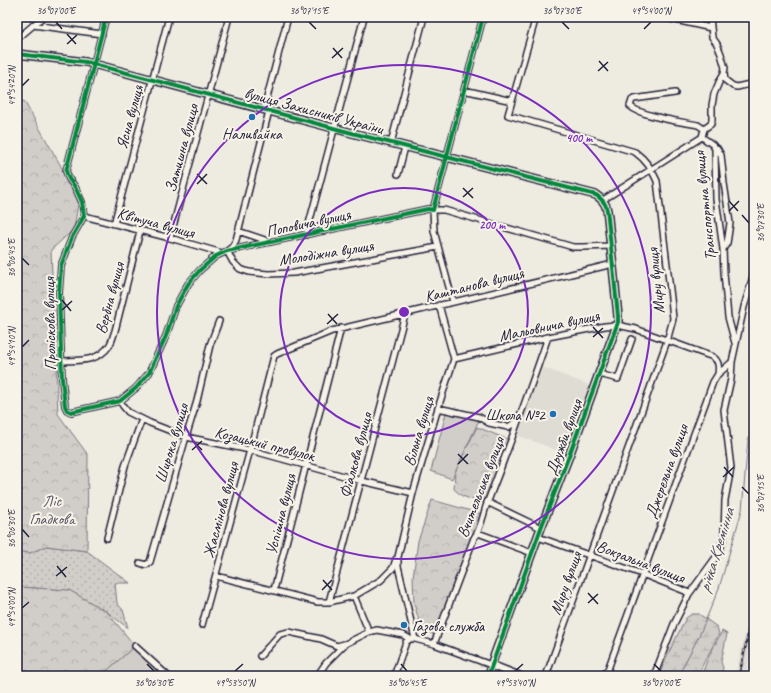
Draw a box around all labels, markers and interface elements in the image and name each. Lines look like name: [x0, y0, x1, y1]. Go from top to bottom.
text: 36°07'00"E: [37, 4, 77, 17]
text: 36°07'15"E: [290, 4, 330, 17]
text: 36°07'30"E: [543, 4, 583, 17]
text: 49°54'00"N: [631, 4, 673, 17]
text: 49°54'20"N: [5, 64, 18, 106]
street label: Ясна вулиця: [112, 82, 148, 151]
street label: вулиця Захисників України: [242, 83, 386, 139]
street label: Затишна вулиця: [161, 101, 204, 195]
marker: Наливайка: [247, 112, 257, 122]
place label: Наливайка: [222, 124, 283, 144]
text: 400 m: [566, 130, 593, 146]
street label: Транспортна вулиця: [689, 149, 721, 261]
text: 36°07'30"E: [754, 202, 767, 242]
street label: Квітуча вулиця: [115, 203, 197, 243]
street label: Поповича вулиця: [264, 204, 354, 242]
text: 200 m: [479, 217, 506, 233]
street label: Молодіжна вулиця: [277, 235, 376, 270]
text: 36°06'45"E: [5, 237, 18, 277]
street label: Миру вулиця: [643, 246, 669, 314]
street label: Вербна вулиця: [91, 259, 129, 336]
street label: Каштанова вулиця: [423, 263, 527, 307]
street label: Проліскова вулиця: [39, 276, 61, 371]
centre of rings: [397, 305, 411, 319]
street label: Мальовнича вулиця: [497, 305, 602, 346]
text: 49°54'10"N: [5, 325, 18, 367]
street label: Вільна вулиця: [399, 393, 439, 469]
street label: Дружби вулиця: [541, 396, 587, 478]
street label: Широка вулиця: [150, 400, 194, 485]
place label: Школа №2: [485, 405, 547, 425]
street label: Фіалкова вулиця: [335, 409, 377, 500]
marker: Школа №2: [548, 409, 558, 419]
street label: Джерельна вулиця: [641, 420, 694, 521]
street label: Козацький провулок: [213, 422, 318, 466]
street label: Вчительська вулиця: [453, 433, 510, 540]
street label: Жасмінова вулиця: [199, 459, 244, 560]
street label: Успішна вулиця: [261, 471, 301, 557]
text: 36°07'15"E: [754, 473, 767, 513]
park label: Ліс Гладкова: [30, 491, 76, 529]
water label: річка Кремінна: [693, 504, 740, 596]
text: 36°06'30"E: [5, 508, 18, 548]
street label: Вокзальна вулиця: [594, 536, 689, 588]
street label: Миру вулиця: [545, 548, 587, 618]
text: 49°54'00"N: [5, 586, 18, 628]
place label: Газова служба: [412, 616, 486, 636]
marker: Газова служба: [399, 620, 409, 630]
text: 36°06'30"E: [135, 676, 175, 689]
text: 49°53'50"N: [215, 676, 257, 689]
text: 36°06'45"E: [388, 676, 428, 689]
text: 49°53'40"N: [495, 676, 537, 689]
text: 36°07'00"E: [642, 676, 682, 689]

